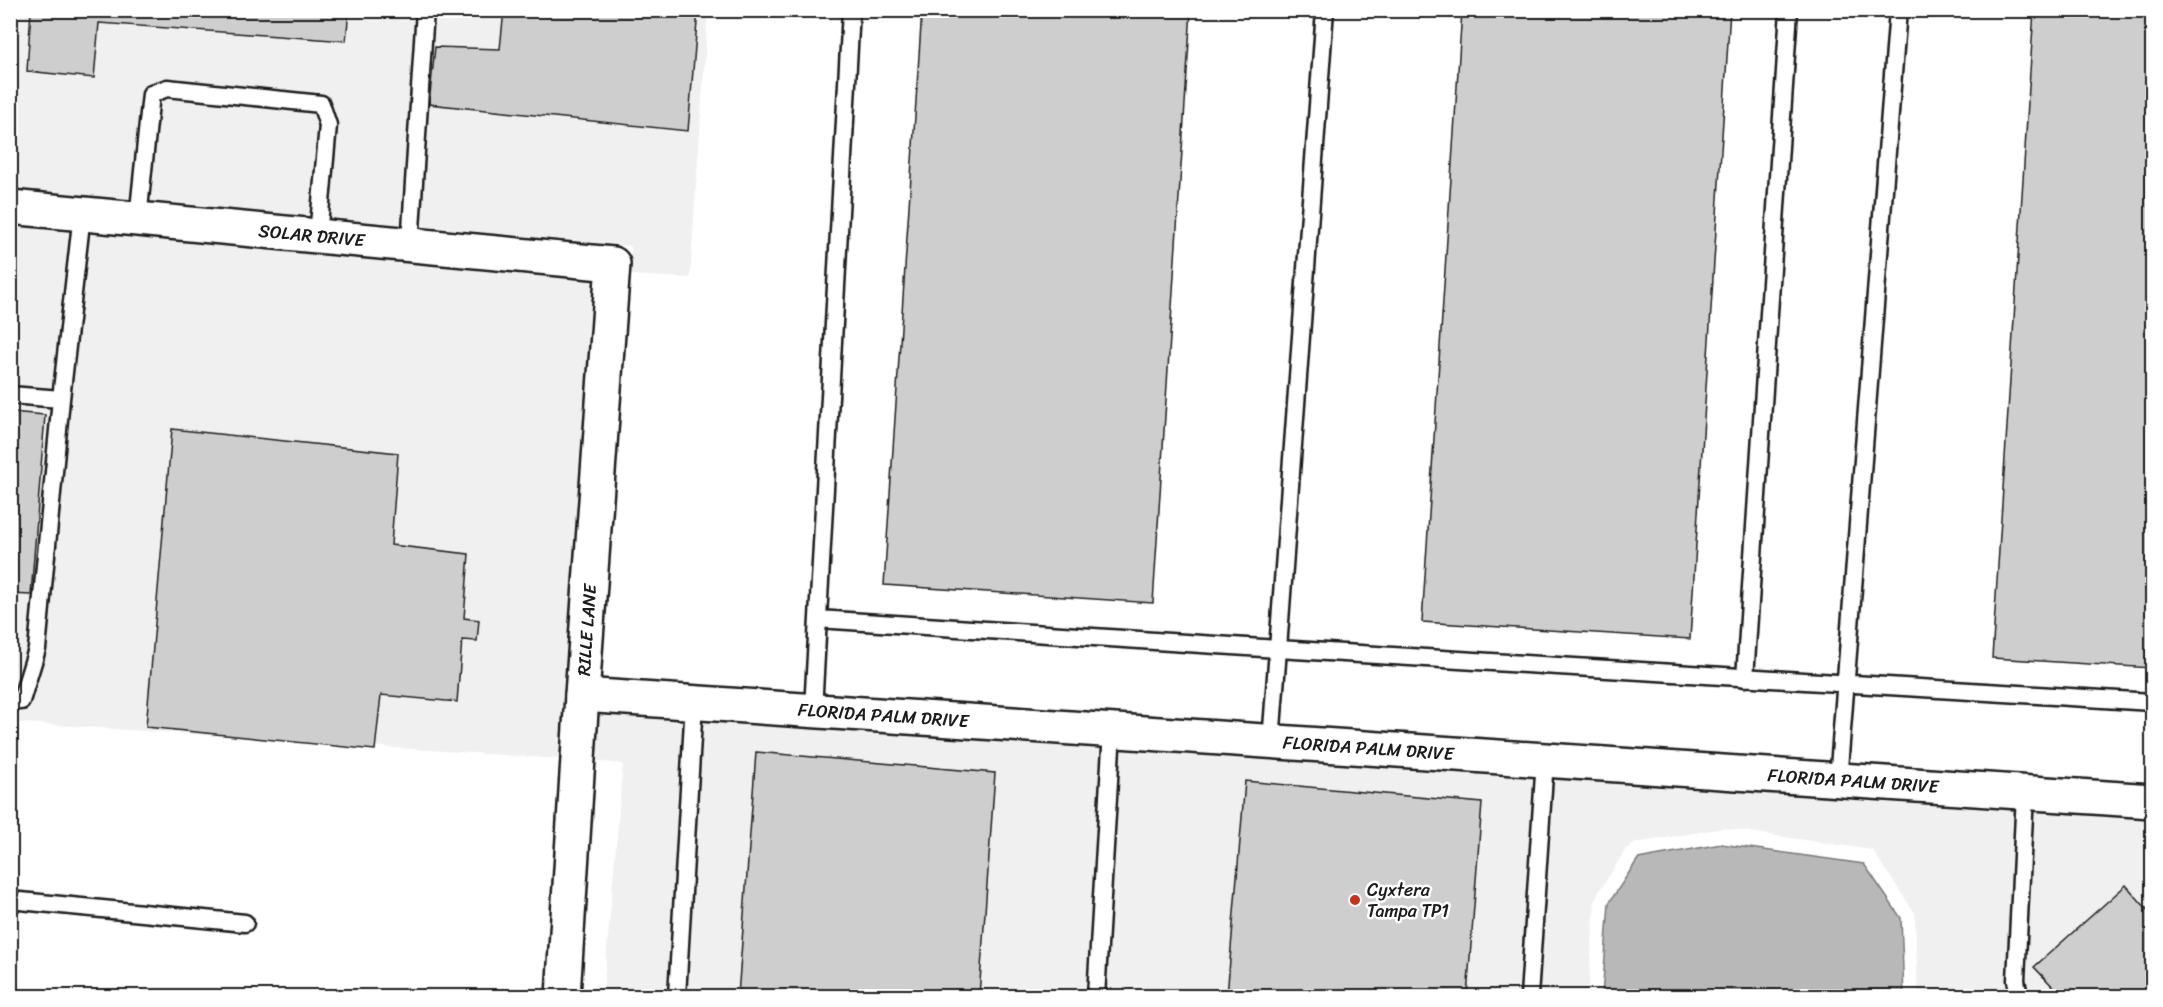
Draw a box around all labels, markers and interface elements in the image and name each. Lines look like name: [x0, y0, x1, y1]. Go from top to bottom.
street label: SOLAR DRIVE: [257, 215, 367, 257]
street label: RILLE LANE: [568, 582, 606, 677]
street label: FLORIDA PALM DRIVE: [797, 694, 971, 737]
street label: FLORIDA PALM DRIVE: [1282, 726, 1456, 770]
street label: FLORIDA PALM DRIVE: [1767, 759, 1941, 803]
place label: Cyxtera Tampa TP1: [1367, 874, 1449, 927]
marker: Cyxtera Tampa TP1: [1348, 893, 1362, 907]

